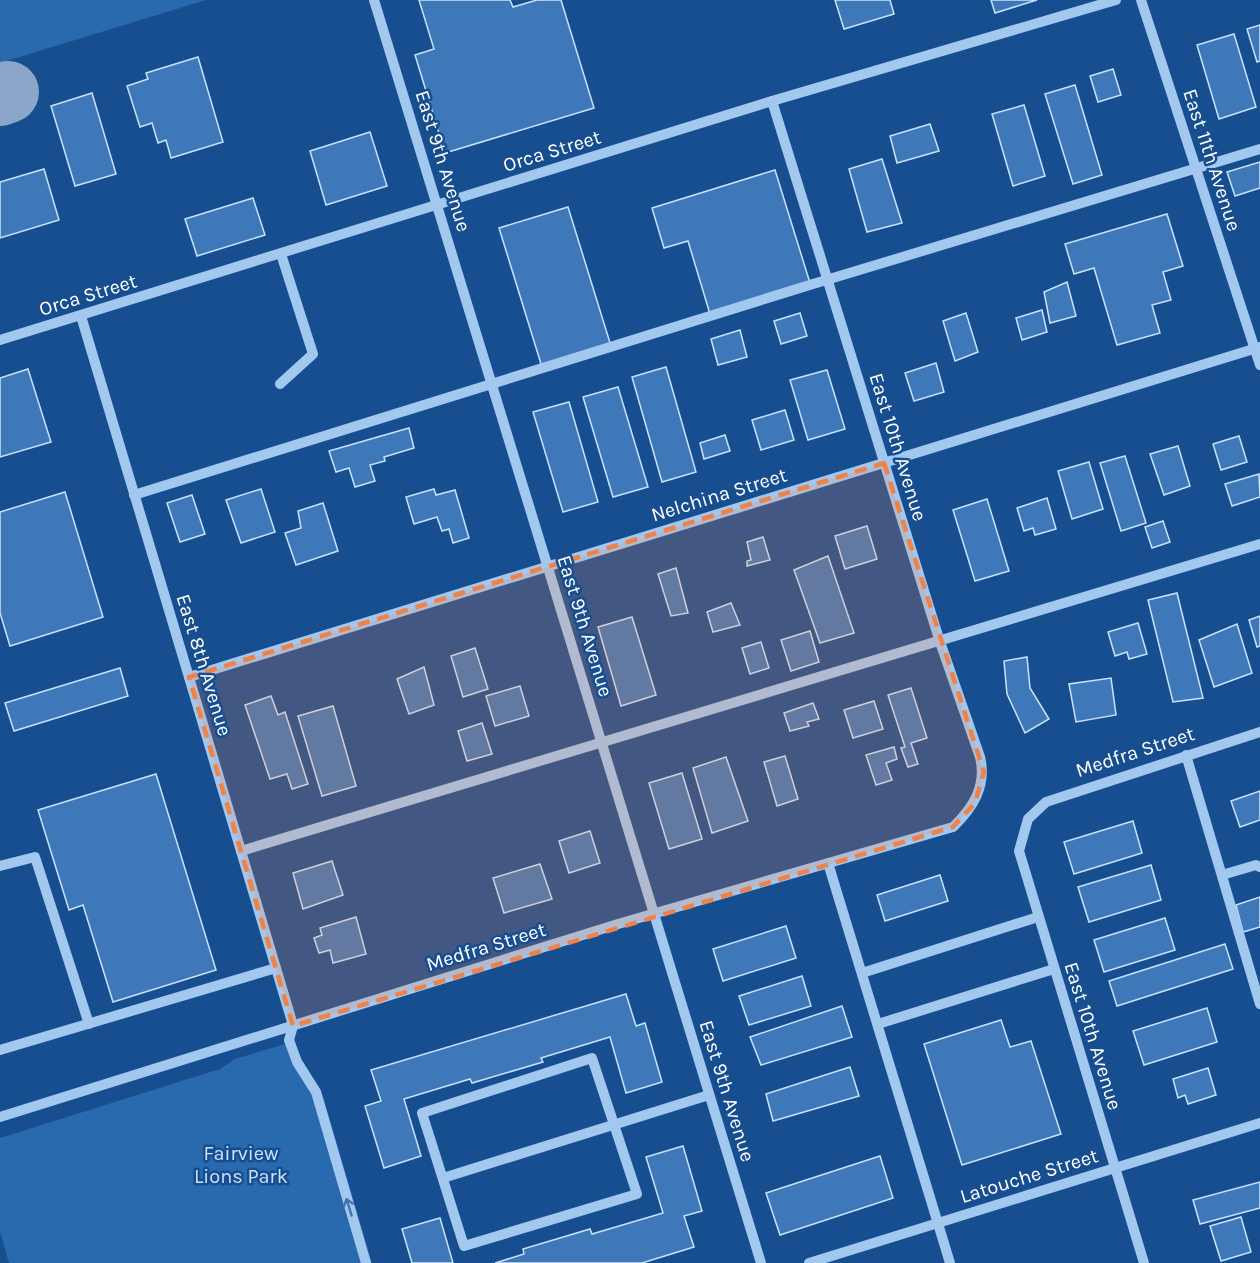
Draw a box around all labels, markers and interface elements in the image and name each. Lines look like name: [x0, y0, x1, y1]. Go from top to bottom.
street label: East 11th Avenue: [1178, 86, 1246, 234]
street label: East 9th Avenue: [411, 87, 475, 235]
street label: Orca Street: [500, 125, 604, 177]
street label: Orca Street: [36, 269, 140, 321]
street label: East 10th Avenue: [865, 370, 931, 524]
street label: Nelchina Street: [648, 463, 790, 527]
street label: East 9th Avenue: [553, 552, 617, 700]
street label: East 8th Avenue: [171, 591, 237, 739]
street label: Medfra Street: [1073, 722, 1198, 782]
street label: Medfra Street: [423, 918, 549, 976]
street label: East 10th Avenue: [1060, 959, 1126, 1113]
street label: East 9th Avenue: [695, 1017, 759, 1165]
park label: Fairview Lions Park: [194, 1142, 288, 1188]
street label: Latouche Street: [957, 1144, 1101, 1208]
one-way arrow: [343, 1198, 354, 1217]

